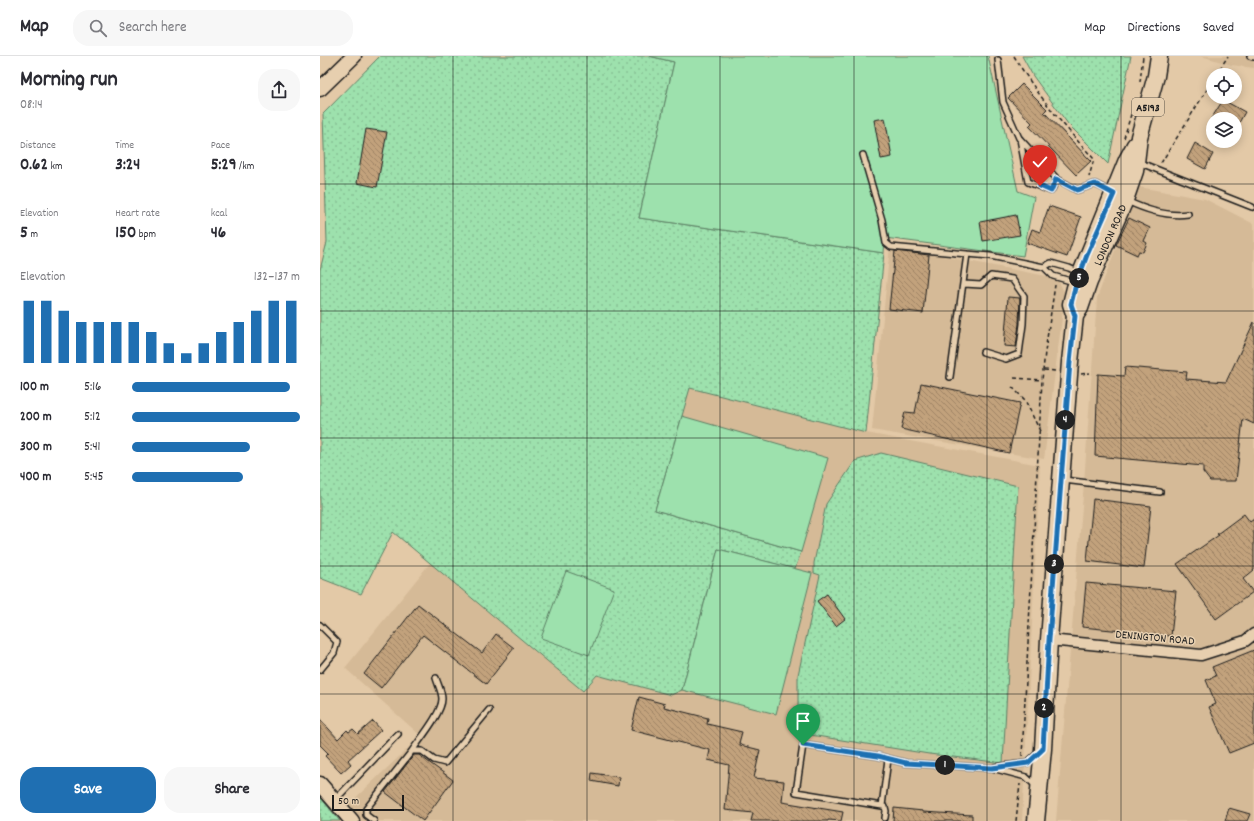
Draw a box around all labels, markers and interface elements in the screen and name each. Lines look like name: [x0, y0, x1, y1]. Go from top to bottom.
search box: [73, 10, 353, 46]
text: Map: [20, 14, 49, 41]
icon: search: [87, 17, 109, 39]
text: Search here: [119, 17, 187, 39]
text: Map: [1084, 18, 1106, 38]
text: Directions: [1128, 18, 1181, 38]
text: Saved: [1203, 18, 1234, 38]
text: Morning run: [20, 65, 118, 96]
map controls: [1206, 68, 1242, 148]
button: locate: [1206, 68, 1242, 104]
button: share: [258, 69, 300, 111]
text: 08:14: [20, 96, 43, 115]
road number: A5193: [1132, 98, 1164, 116]
button: layers: [1206, 112, 1242, 148]
text: Distance: [20, 138, 56, 154]
text: Time: [115, 138, 134, 154]
text: Pace: [211, 138, 230, 154]
pin: [1023, 145, 1057, 186]
icon: check: [1029, 151, 1051, 173]
text: 0.62: [20, 154, 48, 178]
text: 3:24: [115, 154, 140, 178]
text: 5:29: [211, 154, 237, 178]
text: km: [48, 159, 62, 175]
text: /km: [237, 159, 254, 175]
street label: LONDON ROAD: [1090, 202, 1132, 269]
text: Elevation: [20, 206, 58, 222]
text: Heart rate: [115, 206, 160, 222]
text: kcal: [211, 206, 227, 222]
text: 5: [20, 222, 28, 246]
text: 150: [115, 222, 136, 246]
text: 46: [211, 222, 226, 246]
text: m: [28, 227, 38, 243]
text: bpm: [136, 227, 156, 243]
text: Elevation: [20, 268, 65, 287]
text: 132–137 m: [254, 268, 300, 287]
pin: 5: [1069, 268, 1089, 288]
text: 5: [1076, 270, 1082, 286]
text: 100 m: [20, 378, 49, 397]
text: 5:16: [84, 378, 101, 397]
text: 200 m: [20, 408, 52, 427]
text: 5:12: [84, 408, 101, 427]
pin: 4: [1055, 410, 1075, 430]
text: 4: [1063, 412, 1067, 428]
text: 300 m: [20, 438, 52, 457]
text: 5:41: [84, 438, 100, 457]
text: 400 m: [20, 468, 51, 487]
text: 5:45: [84, 468, 104, 487]
pin: 3: [1044, 554, 1064, 574]
text: 3: [1052, 556, 1056, 572]
street label: DENINGTON ROAD: [1115, 627, 1195, 650]
pin: 2: [1034, 698, 1054, 718]
text: 2: [1042, 700, 1046, 716]
pin: [786, 704, 820, 745]
icon: arrive: [792, 710, 814, 732]
pin: 1: [935, 755, 955, 775]
text: 1: [944, 757, 946, 773]
button: Save: [20, 767, 156, 813]
button: Share: [164, 767, 300, 813]
scale bar: [332, 793, 404, 812]
text: 50 m: [338, 794, 359, 810]

